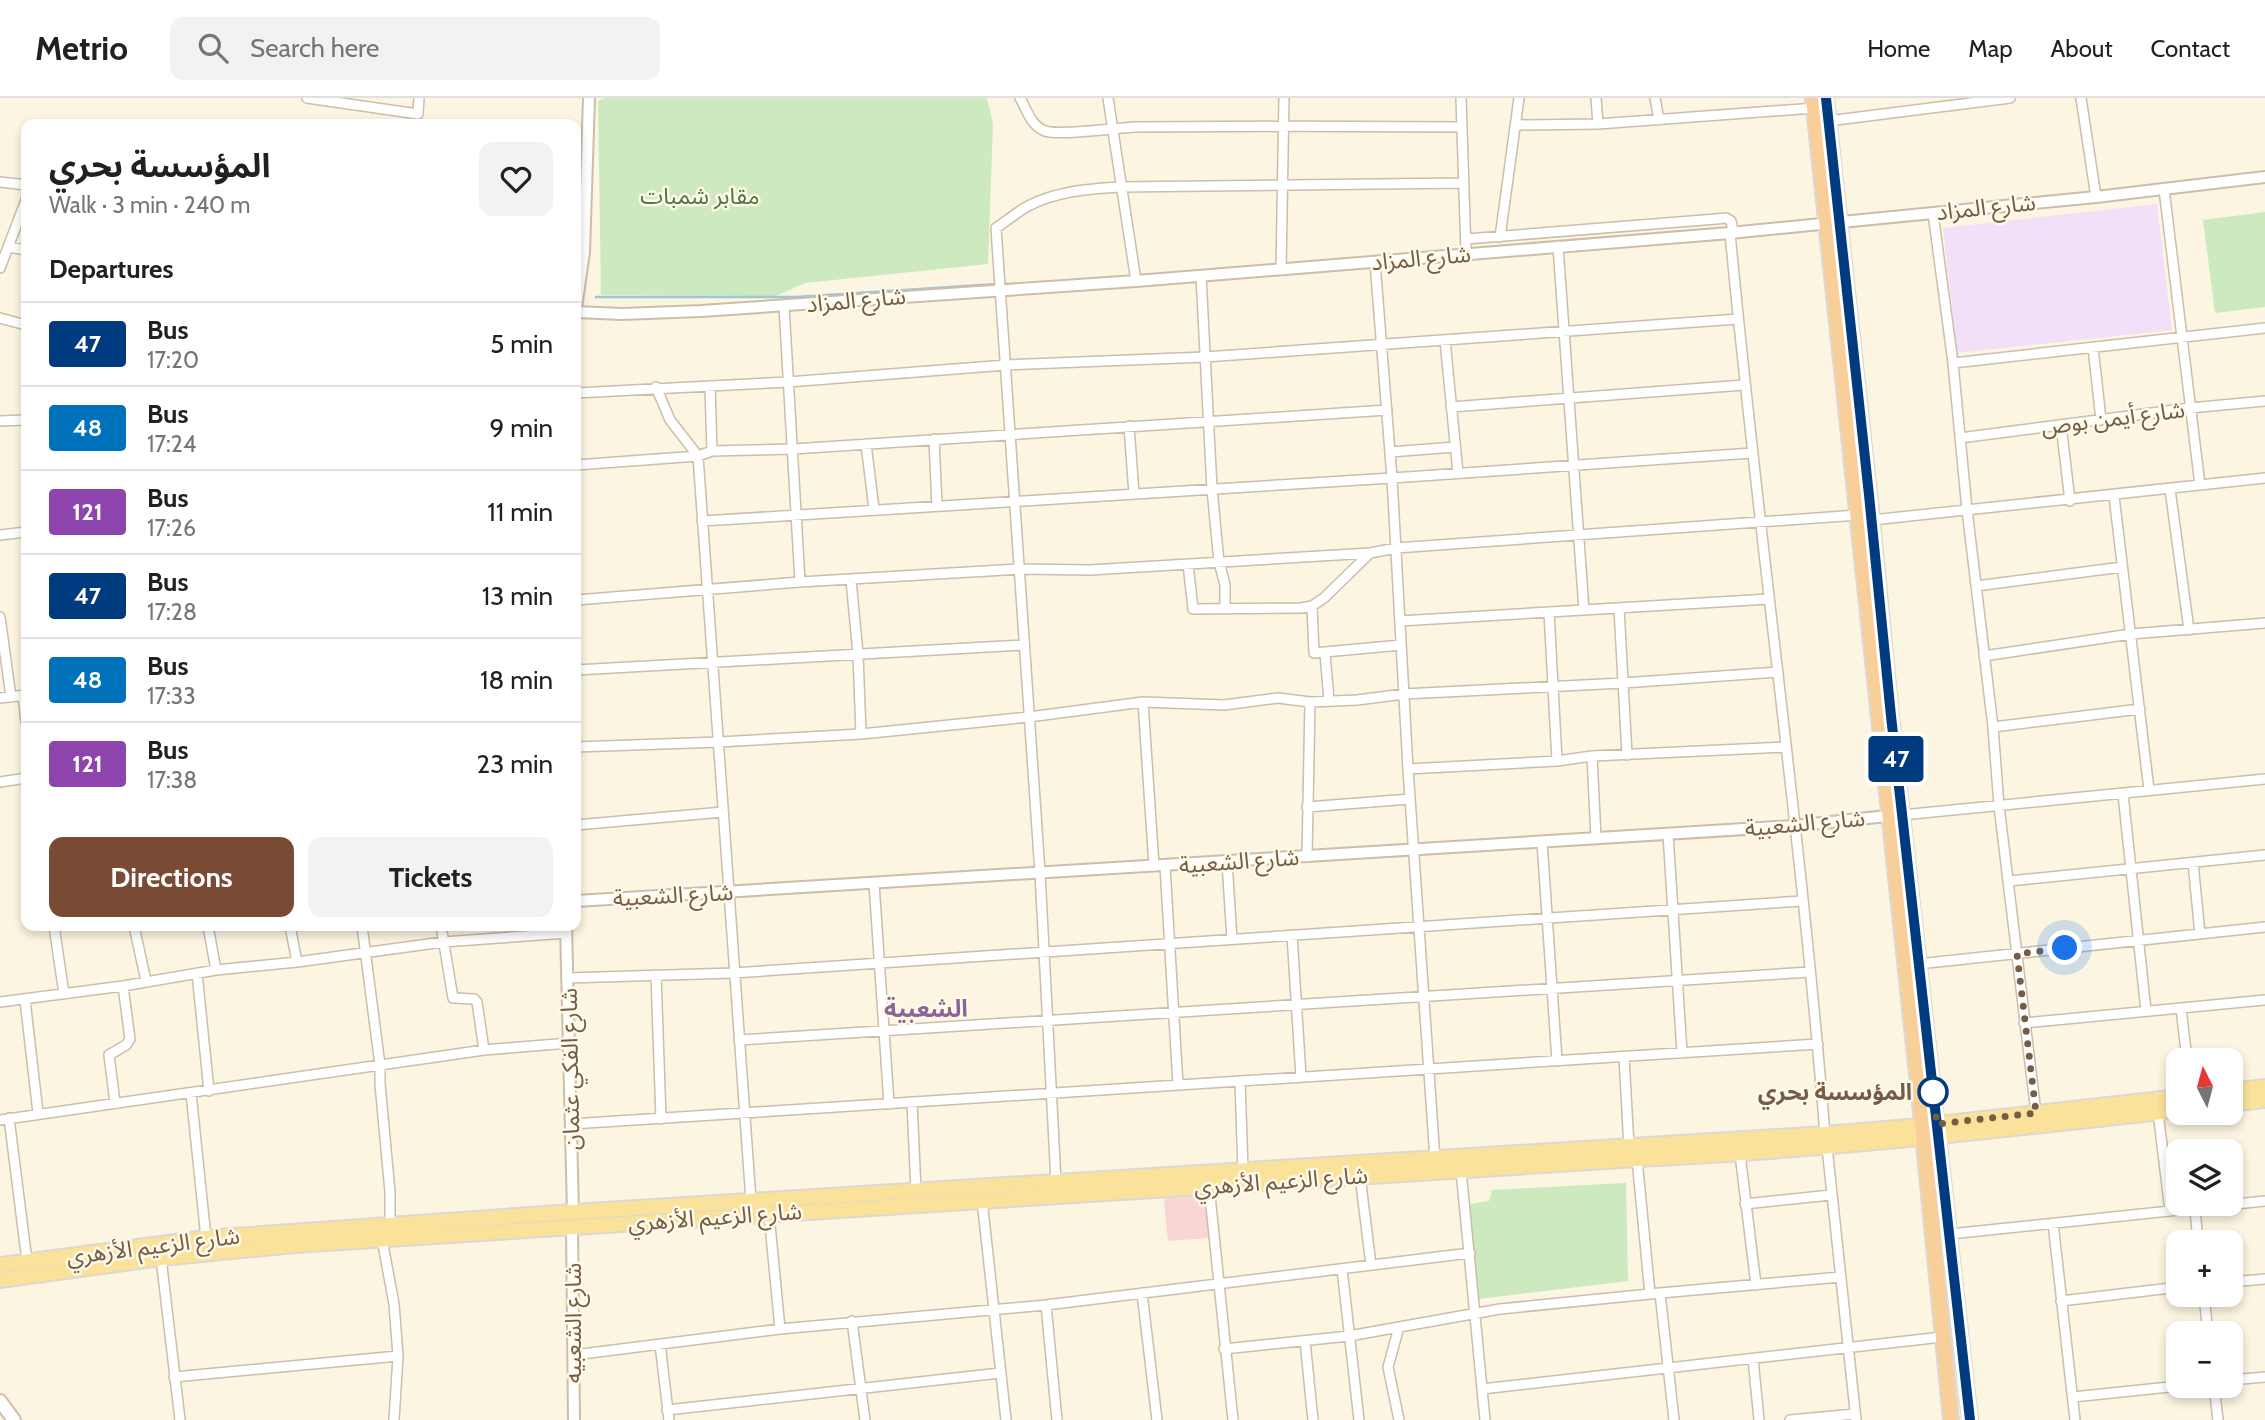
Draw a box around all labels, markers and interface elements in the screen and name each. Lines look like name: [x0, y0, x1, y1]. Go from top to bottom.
search box: [170, 17, 660, 80]
text: Metrio: [35, 28, 128, 68]
icon: search: [194, 29, 232, 67]
text: Search here: [250, 32, 379, 64]
text: Home: [1867, 34, 1930, 63]
text: Map: [1968, 34, 2013, 63]
text: About: [2051, 34, 2113, 63]
text: Contact: [2151, 34, 2230, 63]
button: heart: [479, 142, 553, 216]
text: المؤسسة بحري: [49, 145, 270, 185]
park label: مقابر شمبات: [640, 182, 760, 210]
street label: شارع المزاد: [1935, 188, 2037, 229]
text: Walk · 3 min · 240 m: [49, 191, 251, 219]
street label: شارع المزاد: [1370, 240, 1472, 279]
text: Departures: [49, 253, 173, 285]
street label: شارع المزاد: [805, 282, 907, 321]
text: Bus: [147, 314, 188, 346]
text: 5 min: [490, 328, 553, 360]
text: 47: [74, 329, 101, 358]
text: 17:20: [147, 346, 199, 374]
street label: شارع أيمن بوص: [2040, 395, 2187, 444]
text: Bus: [147, 398, 188, 430]
text: 9 min: [490, 412, 553, 444]
text: 48: [73, 413, 102, 442]
text: 17:24: [147, 430, 196, 458]
text: Bus: [147, 482, 188, 514]
text: 11 min: [487, 496, 553, 528]
text: 121: [72, 497, 103, 526]
text: 17:26: [147, 514, 196, 542]
text: Bus: [147, 566, 188, 598]
text: 13 min: [482, 580, 553, 612]
text: 47: [74, 581, 101, 610]
text: 17:28: [147, 598, 197, 626]
text: Bus: [147, 650, 188, 682]
text: 18 min: [480, 664, 553, 696]
text: 48: [73, 665, 102, 694]
text: 17:33: [147, 682, 196, 710]
text: Bus: [147, 734, 188, 766]
line badge: 47: [1864, 736, 1927, 782]
text: 47: [1882, 744, 1910, 773]
text: 23 min: [477, 748, 553, 780]
text: 121: [72, 749, 103, 778]
text: 17:38: [147, 766, 197, 794]
street label: شارع الشعبية: [1744, 804, 1867, 845]
button: Directions: [49, 837, 294, 917]
button: Tickets: [308, 837, 553, 917]
street label: شارع الشعبية: [1178, 843, 1300, 882]
street label: شارع الشعبية: [612, 878, 734, 915]
your location: [2047, 930, 2082, 965]
street label: شارع الفكي عثمان: [555, 987, 589, 1150]
district label: الشعبية: [884, 994, 968, 1023]
north arrow: [2166, 1048, 2244, 1125]
map controls: [2166, 1048, 2243, 1398]
marker: المؤسسة بحري: [1918, 1077, 1948, 1107]
place label: المؤسسة بحري: [1758, 1078, 1912, 1110]
button: layers: [2166, 1139, 2243, 1216]
street label: شارع الزعيم الأزهري: [1193, 1161, 1369, 1204]
street label: شارع الزعيم الأزهري: [627, 1197, 803, 1240]
street label: شارع الزعيم الأزهري: [65, 1221, 242, 1274]
button: +: [2166, 1230, 2243, 1307]
street label: شارع الشعبيه: [559, 1263, 590, 1383]
button: −: [2166, 1321, 2243, 1398]

